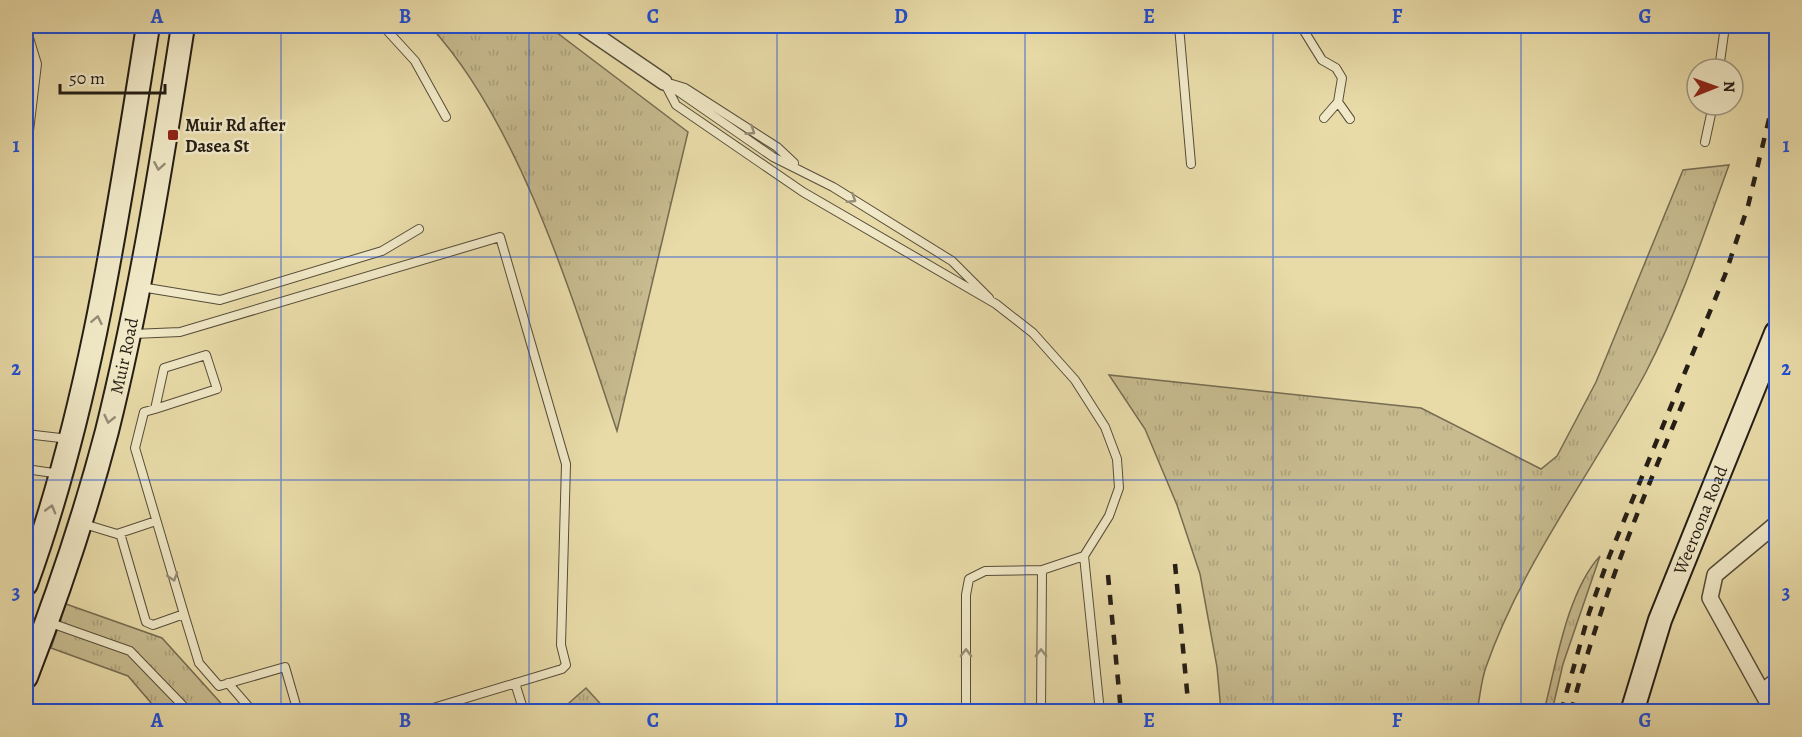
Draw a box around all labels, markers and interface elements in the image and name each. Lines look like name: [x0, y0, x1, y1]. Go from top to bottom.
text: A: [150, 3, 164, 30]
text: B: [399, 3, 411, 30]
text: C: [647, 3, 659, 30]
text: D: [894, 3, 908, 30]
text: E: [1143, 3, 1155, 30]
text: F: [1392, 3, 1403, 30]
text: G: [1638, 3, 1652, 30]
scale bar: [60, 57, 165, 95]
north arrow: [1685, 57, 1745, 117]
text: 50 m: [69, 66, 105, 90]
text: N: [1718, 81, 1740, 93]
place label: Muir Rd after Dasea St: [185, 113, 286, 158]
one-way arrow: [745, 124, 756, 135]
marker: Muir Rd after Dasea St: [166, 128, 180, 142]
text: 1: [12, 132, 20, 159]
text: 1: [1782, 132, 1790, 159]
one-way arrow: [153, 161, 166, 171]
one-way arrow: [846, 191, 856, 203]
one-way arrow: [89, 315, 102, 325]
street label: Muir Road: [104, 315, 144, 397]
text: 2: [11, 355, 21, 382]
text: 2: [1781, 355, 1791, 382]
one-way arrow: [103, 414, 116, 424]
street label: Weeroona Road: [1667, 462, 1733, 579]
one-way arrow: [44, 504, 56, 515]
one-way arrow: [166, 571, 178, 582]
text: 3: [12, 579, 20, 606]
text: 3: [1782, 579, 1790, 606]
one-way arrow: [960, 649, 972, 658]
one-way arrow: [1035, 649, 1047, 658]
text: A: [150, 707, 164, 734]
text: B: [399, 707, 411, 734]
text: C: [647, 707, 659, 734]
text: D: [894, 707, 908, 734]
text: E: [1143, 707, 1155, 734]
text: F: [1392, 707, 1403, 734]
text: G: [1638, 707, 1652, 734]

